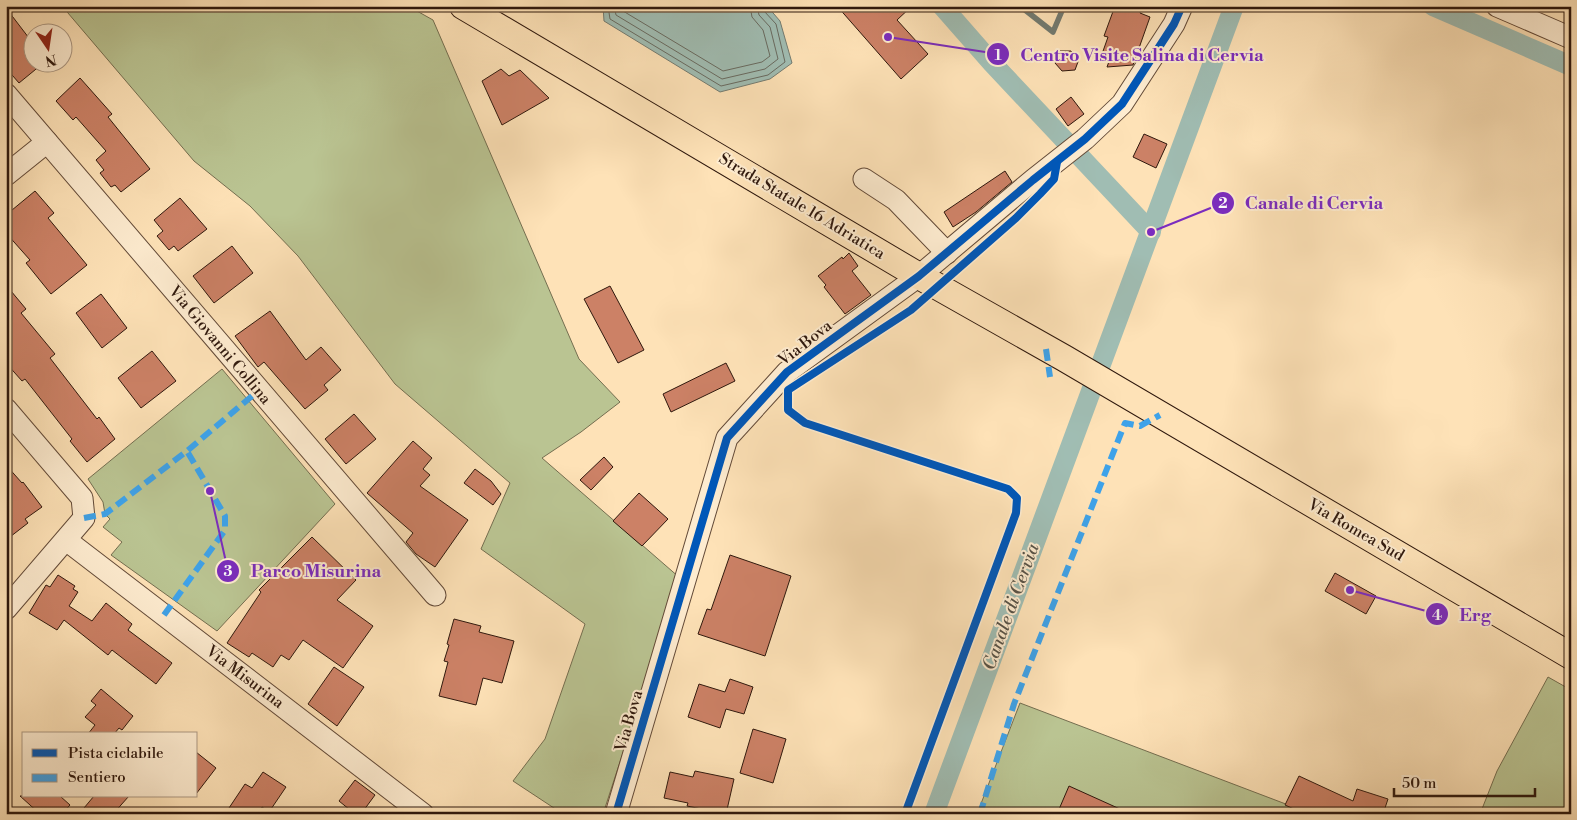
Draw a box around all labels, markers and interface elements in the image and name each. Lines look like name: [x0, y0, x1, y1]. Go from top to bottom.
north arrow: [22, 22, 72, 72]
callout: Centro Visite Salina di Cervia: [986, 38, 1274, 71]
text: Centro Visite Salina di Cervia: [1020, 44, 1264, 67]
text: 1: [994, 46, 1002, 65]
text: N: [43, 50, 58, 70]
street label: Strada Statale 16 Adriatica: [715, 148, 890, 264]
callout: Canale di Cervia: [1210, 186, 1393, 219]
text: Canale di Cervia: [1245, 192, 1383, 215]
text: 2: [1218, 194, 1228, 213]
street label: Via Giovanni Collina: [164, 281, 276, 409]
street label: Via Bova: [773, 315, 837, 371]
street label: Via Romea Sud: [1303, 494, 1408, 566]
water label: Canale di Cervia: [977, 540, 1045, 673]
callout: Parco Misurina: [216, 555, 391, 588]
text: Parco Misurina: [251, 560, 381, 583]
text: 3: [223, 562, 233, 581]
callout: Erg: [1424, 598, 1501, 631]
text: Erg: [1459, 604, 1492, 627]
text: 4: [1432, 606, 1442, 625]
street label: Via Misurina: [201, 640, 289, 713]
street label: Via Bova: [610, 687, 648, 755]
legend: [22, 732, 198, 798]
text: Pista ciclabile: [68, 744, 164, 763]
scale bar: [1394, 765, 1536, 797]
text: Sentiero: [68, 768, 126, 787]
text: 50 m: [1402, 774, 1436, 793]

